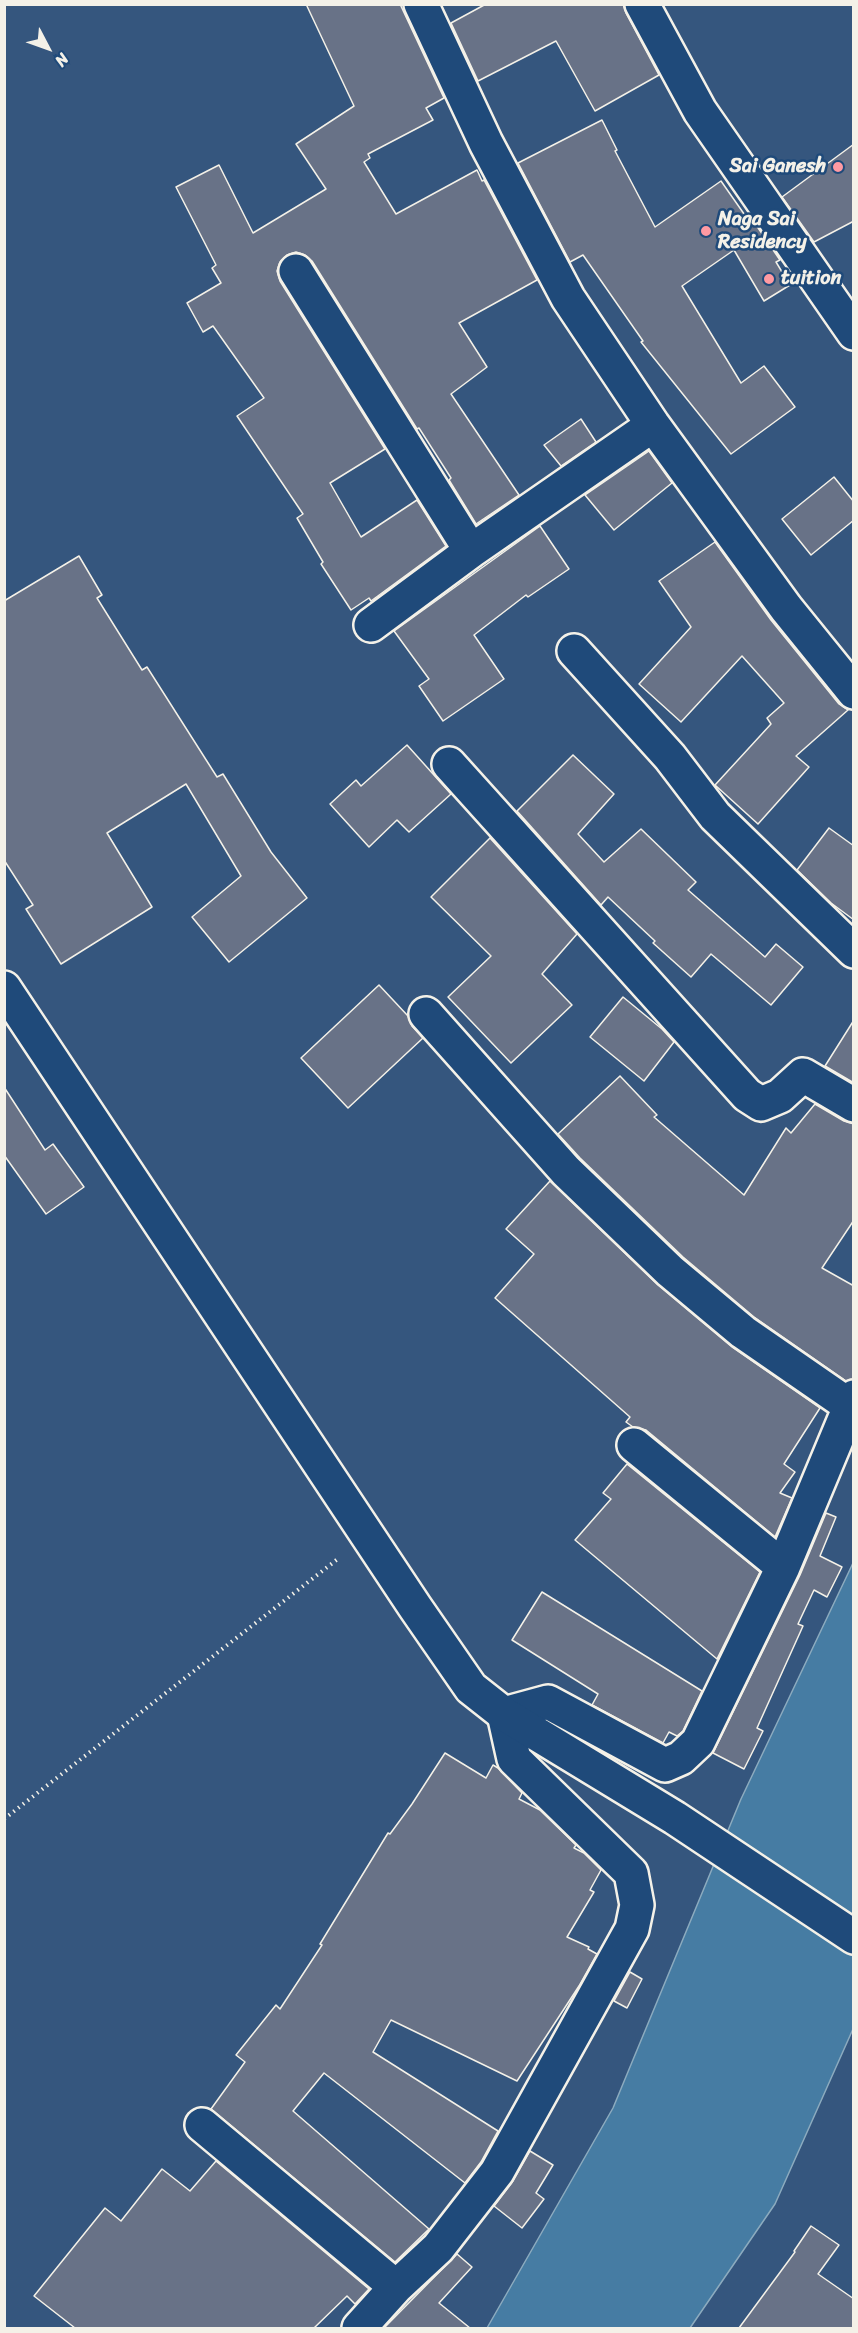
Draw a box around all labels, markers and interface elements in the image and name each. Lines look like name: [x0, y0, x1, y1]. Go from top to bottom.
north arrow: [18, 18, 78, 78]
text: N: [47, 46, 77, 74]
place label: Sai Ganesh: [729, 155, 826, 179]
marker: Sai Ganesh: [831, 160, 845, 174]
place label: Naga Sai Residency: [718, 208, 807, 255]
marker: Naga Sai Residency: [699, 224, 713, 238]
place label: tuition: [781, 267, 841, 291]
marker: tuition: [762, 272, 776, 286]

